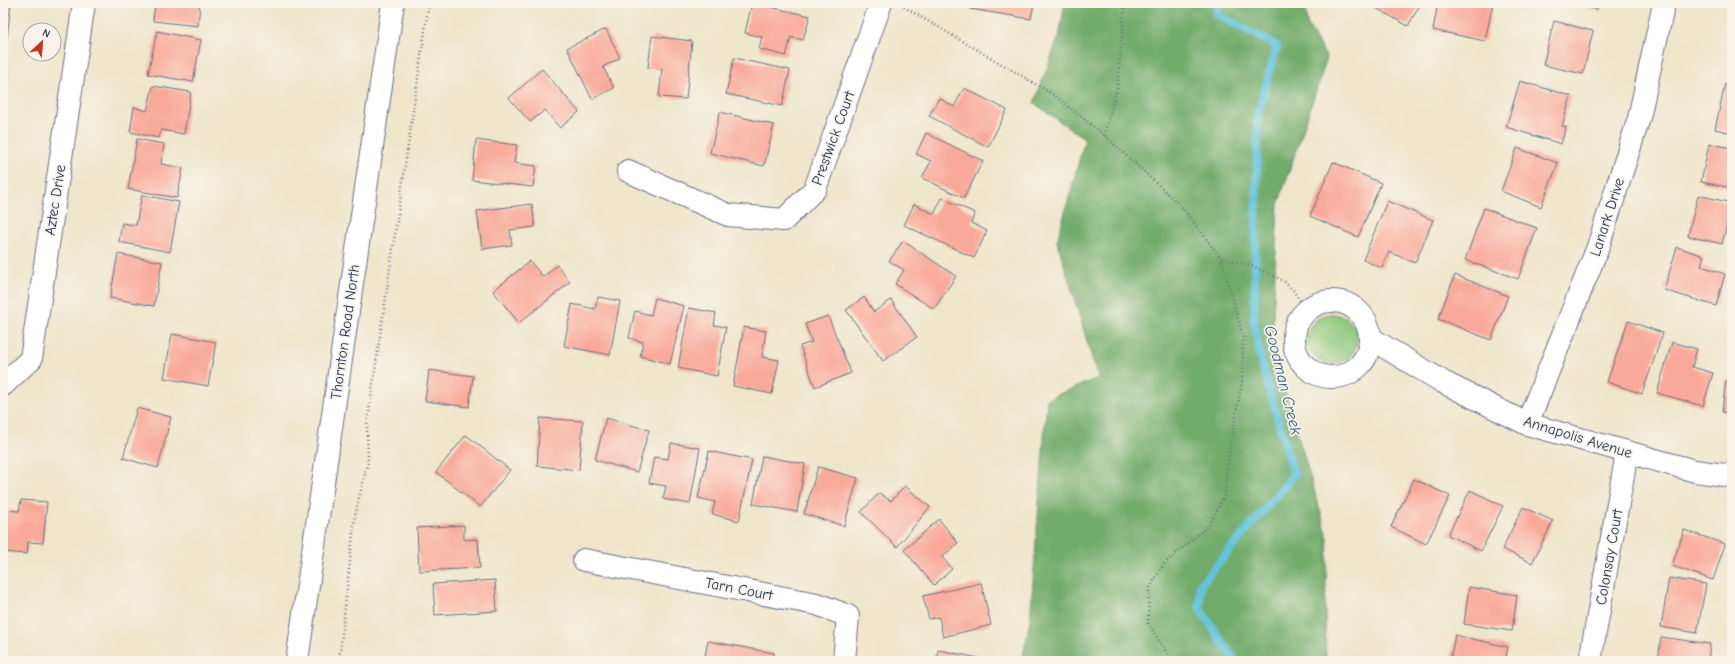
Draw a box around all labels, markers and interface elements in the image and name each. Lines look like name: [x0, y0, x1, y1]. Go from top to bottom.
north arrow: [22, 22, 62, 62]
text: N: [40, 26, 52, 41]
street label: Prestwick Court: [808, 88, 859, 188]
street label: Aztec Drive: [41, 163, 70, 237]
street label: Lanark Drive: [1586, 175, 1628, 259]
street label: Thornton Road North: [327, 263, 363, 401]
water label: Goodman Creek: [1261, 324, 1305, 437]
street label: Annapolis Avenue: [1522, 412, 1635, 462]
street label: Colonsay Court: [1592, 507, 1626, 607]
street label: Tarn Court: [704, 574, 775, 605]

